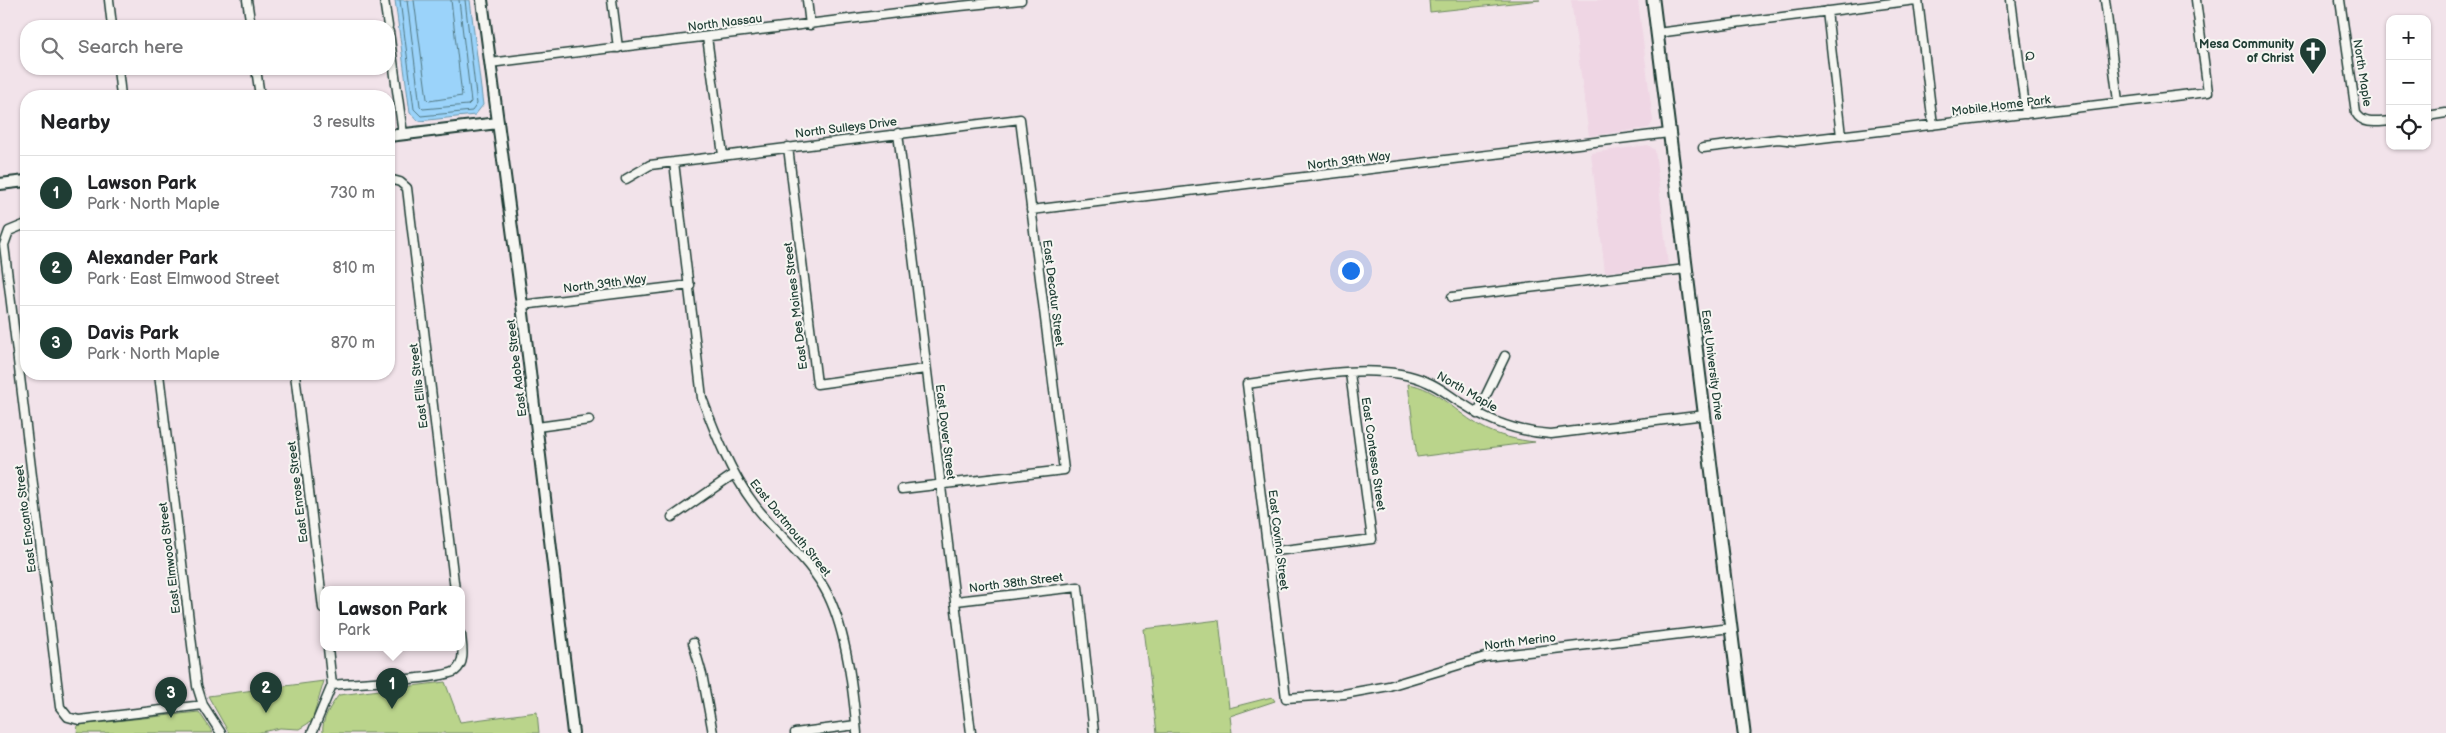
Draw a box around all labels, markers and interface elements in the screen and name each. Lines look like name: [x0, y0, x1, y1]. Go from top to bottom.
street label: North Nassau: [687, 11, 763, 35]
map controls: [2386, 15, 2431, 150]
button: +: [2386, 15, 2431, 60]
search box: [20, 20, 395, 75]
icon: search: [38, 34, 66, 62]
text: Search here: [78, 36, 183, 59]
church icon: Mesa Community of Christ: [2298, 36, 2328, 75]
place label: Mesa Community of Christ: [2199, 37, 2294, 66]
street label: North Maple: [2349, 38, 2375, 108]
street label: Q: [2021, 50, 2037, 62]
button: −: [2386, 60, 2431, 105]
street label: Mobile Home Park: [1951, 92, 2051, 120]
button: locate: [2386, 105, 2431, 150]
text: Nearby: [40, 110, 110, 135]
text: 3 results: [313, 113, 375, 132]
street label: North Sulleys Drive: [794, 114, 898, 142]
street label: North 39th Way: [1307, 148, 1392, 174]
text: Lawson Park: [87, 172, 196, 195]
text: 1: [53, 184, 59, 203]
text: 730 m: [330, 184, 375, 203]
text: Park · North Maple: [87, 195, 220, 214]
street label: East Decatur Street: [1039, 239, 1067, 347]
street label: East Des Moines Street: [781, 241, 811, 371]
text: Alexander Park: [87, 247, 218, 270]
your location: [1338, 258, 1364, 284]
text: 2: [51, 259, 61, 278]
text: 810 m: [333, 259, 375, 278]
text: Park · East Elmwood Street: [87, 270, 279, 289]
street label: North 39th Way: [563, 271, 648, 297]
street label: East University Drive: [1698, 309, 1726, 421]
street label: East Adobe Street: [504, 318, 530, 418]
text: Davis Park: [87, 322, 179, 345]
text: 3: [51, 334, 61, 353]
text: 870 m: [331, 334, 375, 353]
street label: East Ellis Street: [406, 342, 432, 429]
text: Park · North Maple: [87, 345, 220, 364]
street label: North Maple: [1434, 369, 1500, 415]
street label: East Dover Street: [932, 383, 958, 481]
street label: East Contessa Street: [1358, 396, 1388, 512]
street label: East Enrose Street: [284, 440, 312, 544]
street label: East Encanto Street: [12, 464, 40, 574]
street label: East Dartmouth Street: [746, 476, 834, 580]
street label: East Covina Street: [1264, 489, 1292, 591]
street label: East Elmwood Street: [156, 501, 184, 615]
street label: North 38th Street: [968, 570, 1064, 596]
popup: [320, 586, 465, 651]
text: Lawson Park: [338, 598, 447, 621]
text: Park: [338, 621, 370, 640]
street label: North Merino: [1483, 630, 1557, 654]
pin: 1: [376, 668, 408, 709]
pin: 2: [250, 672, 282, 713]
pin: 3: [155, 677, 187, 718]

